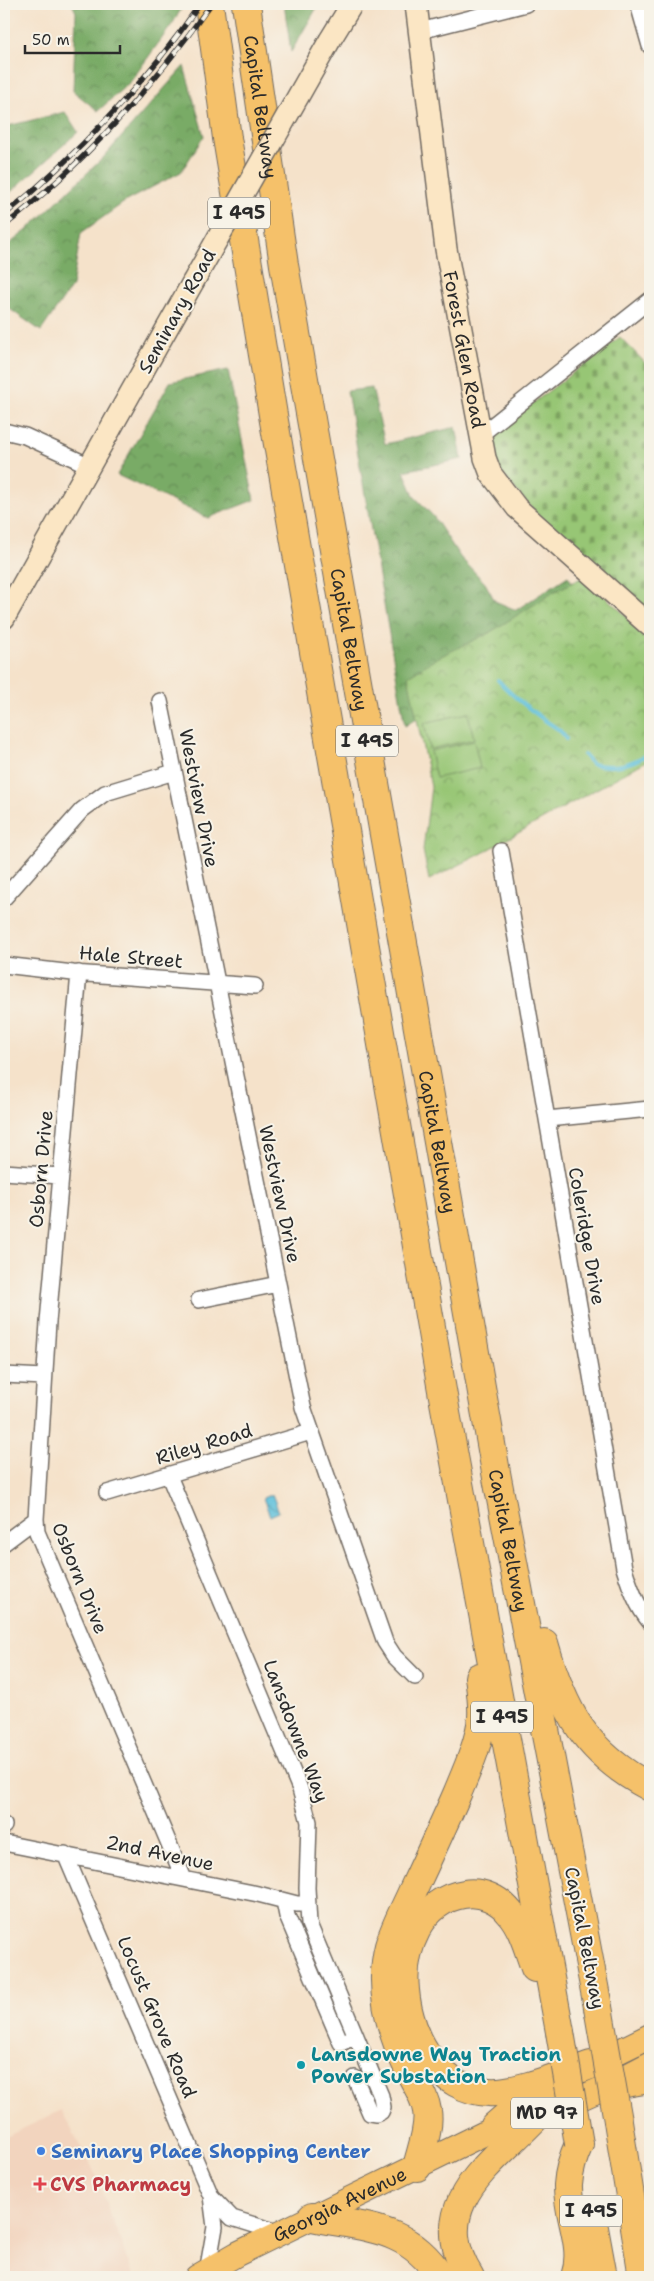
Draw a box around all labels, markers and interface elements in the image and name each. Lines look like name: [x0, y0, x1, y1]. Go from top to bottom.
scale bar: [25, 22, 120, 54]
text: 50 m: [32, 30, 70, 50]
street label: Capital Beltway: [238, 33, 284, 180]
road number: I 495: [208, 198, 270, 228]
street label: Seminary Road: [132, 244, 222, 378]
street label: Forest Glen Road: [438, 269, 492, 430]
street label: Capital Beltway: [325, 566, 375, 713]
road number: I 495: [336, 726, 398, 756]
street label: Westview Drive: [173, 727, 225, 869]
street label: Hale Street: [78, 940, 184, 974]
street label: Capital Beltway: [413, 1068, 463, 1215]
street label: Osborn Drive: [23, 1109, 59, 1229]
street label: Westview Drive: [253, 1123, 307, 1265]
street label: Coleridge Drive: [563, 1165, 611, 1307]
street label: Riley Road: [153, 1417, 255, 1471]
street label: Capital Beltway: [483, 1467, 535, 1614]
street label: Osborn Drive: [46, 1519, 114, 1637]
street label: Lansdowne Way: [257, 1656, 335, 1806]
road number: I 495: [471, 1701, 533, 1732]
street label: 2nd Avenue: [104, 1829, 216, 1877]
street label: Capital Beltway: [559, 1865, 611, 2011]
street label: Locust Grove Road: [112, 1932, 202, 2102]
place label: Lansdowne Way Traction Power Substation: [311, 2042, 561, 2089]
marker: Lansdowne Way Traction Power Substation: [295, 2059, 307, 2071]
road number: MD 97: [511, 2098, 583, 2128]
place label: Seminary Place Shopping Center: [51, 2139, 371, 2164]
marker: Seminary Place Shopping Center: [35, 2145, 47, 2157]
street label: Georgia Avenue: [268, 2161, 411, 2247]
place label: CVS Pharmacy: [50, 2172, 191, 2197]
marker: CVS Pharmacy: [34, 2178, 46, 2190]
road number: I 495: [560, 2196, 622, 2226]

